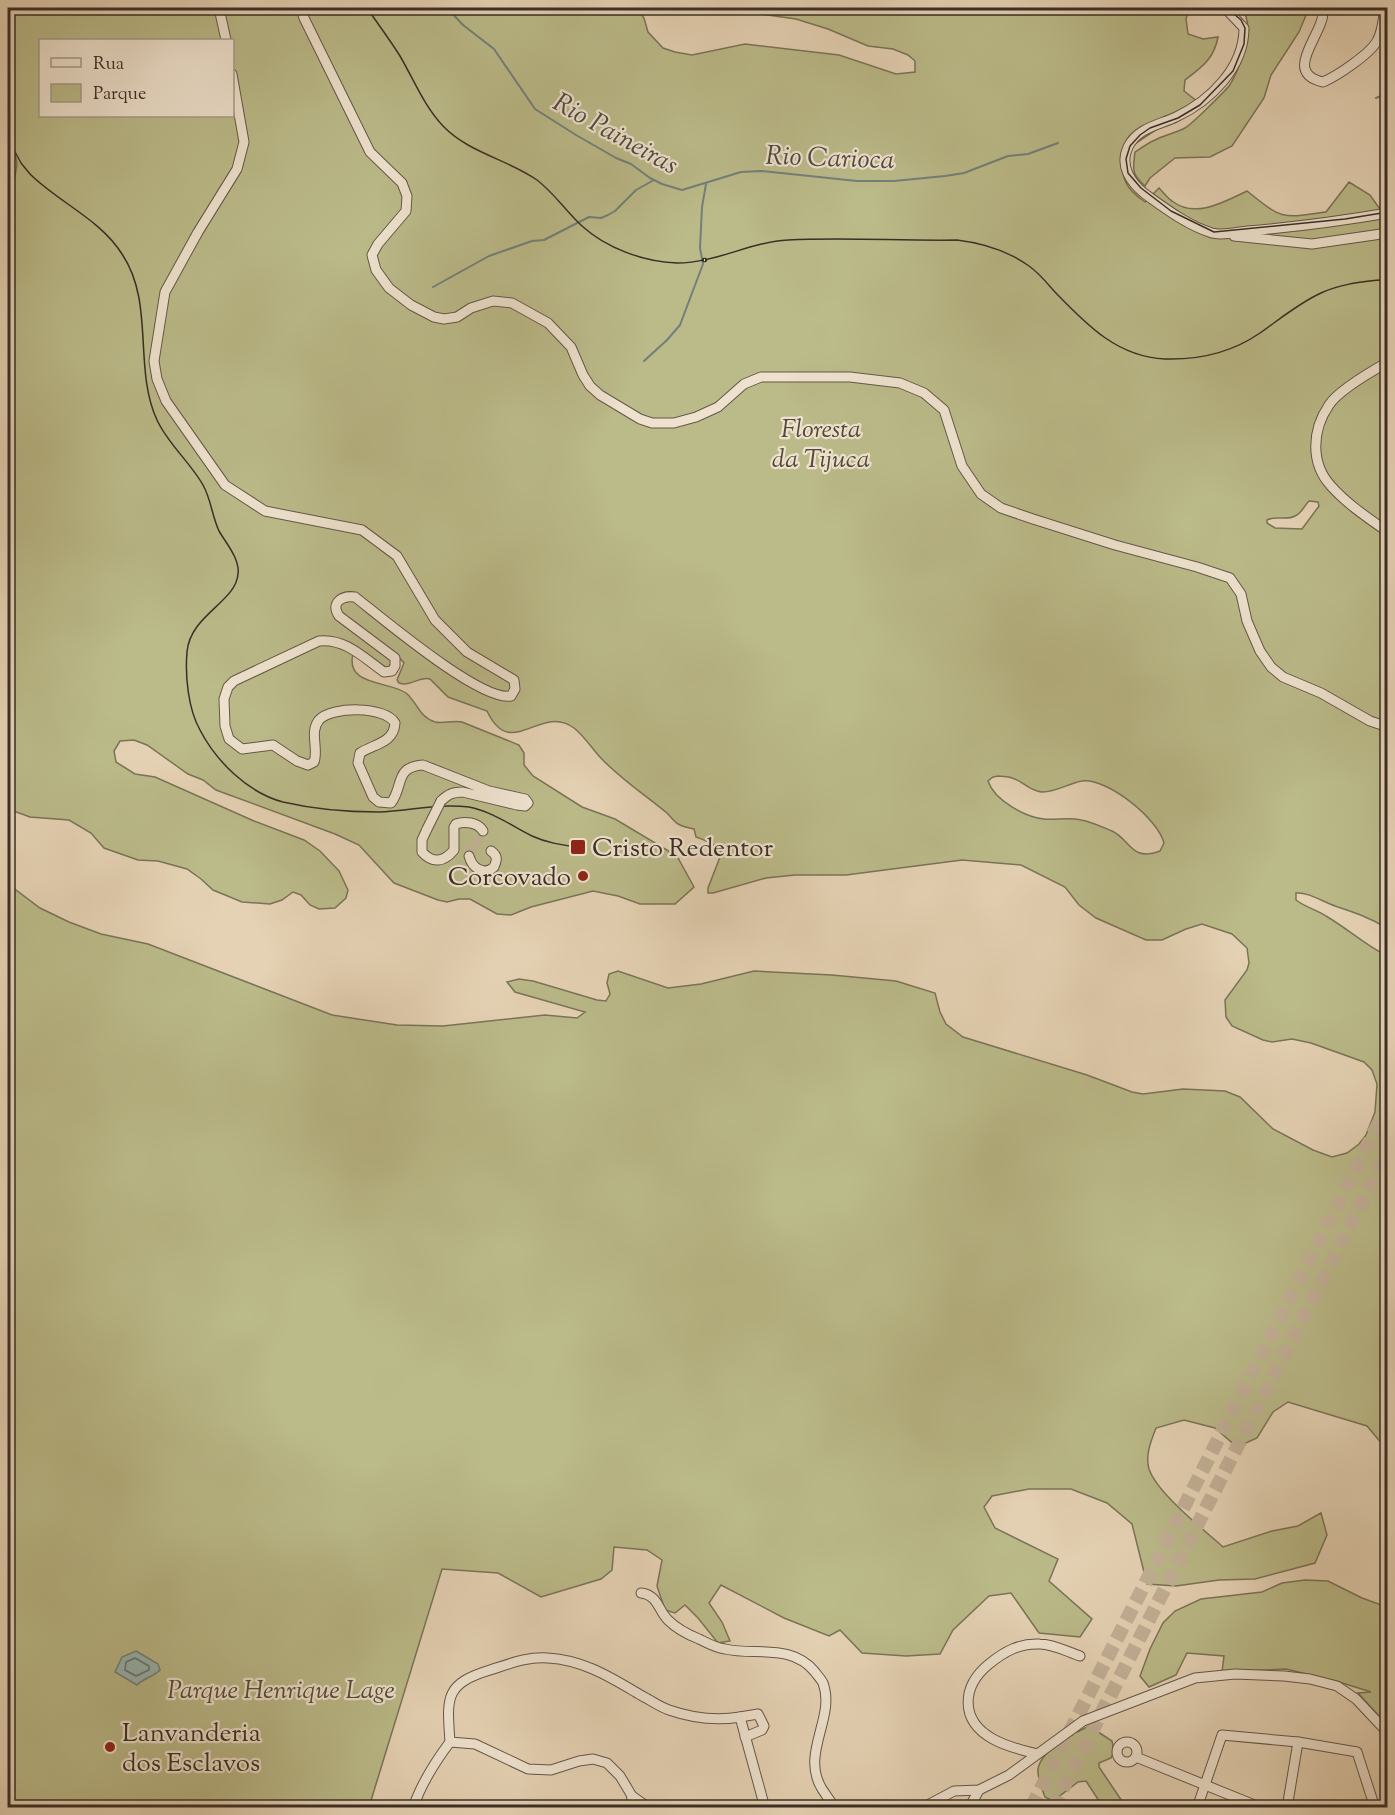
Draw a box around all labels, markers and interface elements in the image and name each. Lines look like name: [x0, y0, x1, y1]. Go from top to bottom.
legend: [39, 39, 234, 117]
text: Rua: [93, 52, 124, 78]
text: Parque: [93, 82, 146, 108]
water label: Rio Paineiras: [545, 85, 685, 186]
water label: Rio Carioca: [765, 138, 895, 181]
park label: Floresta da Tijuca: [772, 412, 870, 479]
place label: Cristo Redentor: [592, 831, 773, 868]
marker: Cristo Redentor: [569, 838, 587, 856]
place label: Corcovado: [448, 860, 571, 897]
marker: Corcovado: [576, 869, 590, 883]
park label: Parque Henrique Lage: [167, 1673, 395, 1710]
place label: Lanvanderia dos Esclavos: [122, 1716, 261, 1783]
marker: Lanvanderia dos Esclavos: [103, 1740, 117, 1754]

